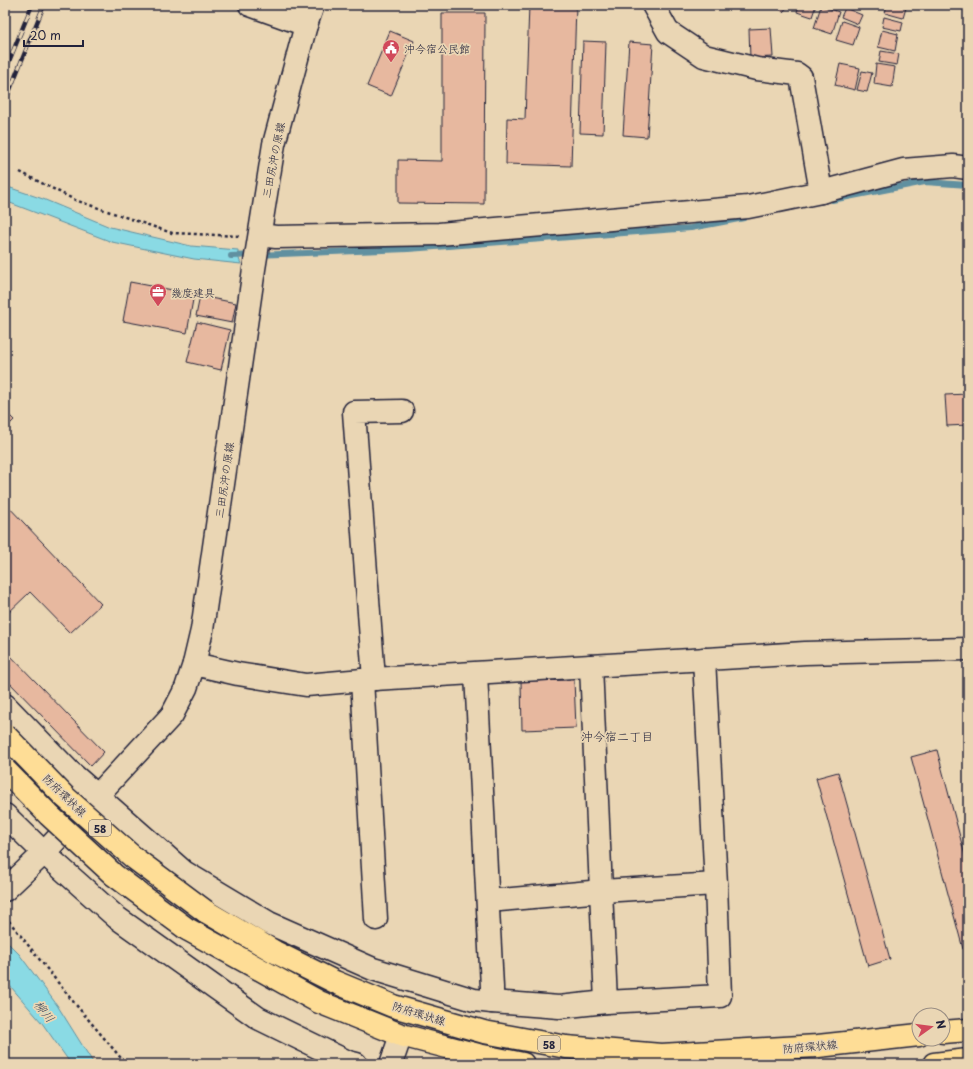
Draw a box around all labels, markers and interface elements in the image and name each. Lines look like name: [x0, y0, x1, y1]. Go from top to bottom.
scale bar: [24, 22, 83, 48]
text: 20 m: [30, 26, 61, 44]
public building icon: 沖今宿公民館: [381, 38, 401, 63]
place label: 沖今宿公民館: [404, 40, 470, 57]
street label: 三田尻沖の原線: [257, 121, 289, 199]
office icon: 幾度建具: [148, 282, 168, 307]
place label: 幾度建具: [171, 284, 215, 301]
street label: 三田尻沖の原線: [210, 441, 238, 519]
district label: 沖今宿二丁目: [581, 727, 653, 745]
street label: 防府環状線: [39, 770, 91, 820]
road number: 58: [89, 820, 111, 836]
water label: 柳川: [30, 996, 60, 1026]
street label: 防府環状線: [390, 997, 448, 1029]
north arrow: [911, 1007, 951, 1047]
text: N: [932, 1018, 951, 1031]
street label: 防府環状線: [782, 1035, 838, 1057]
road number: 58: [538, 1036, 560, 1052]

